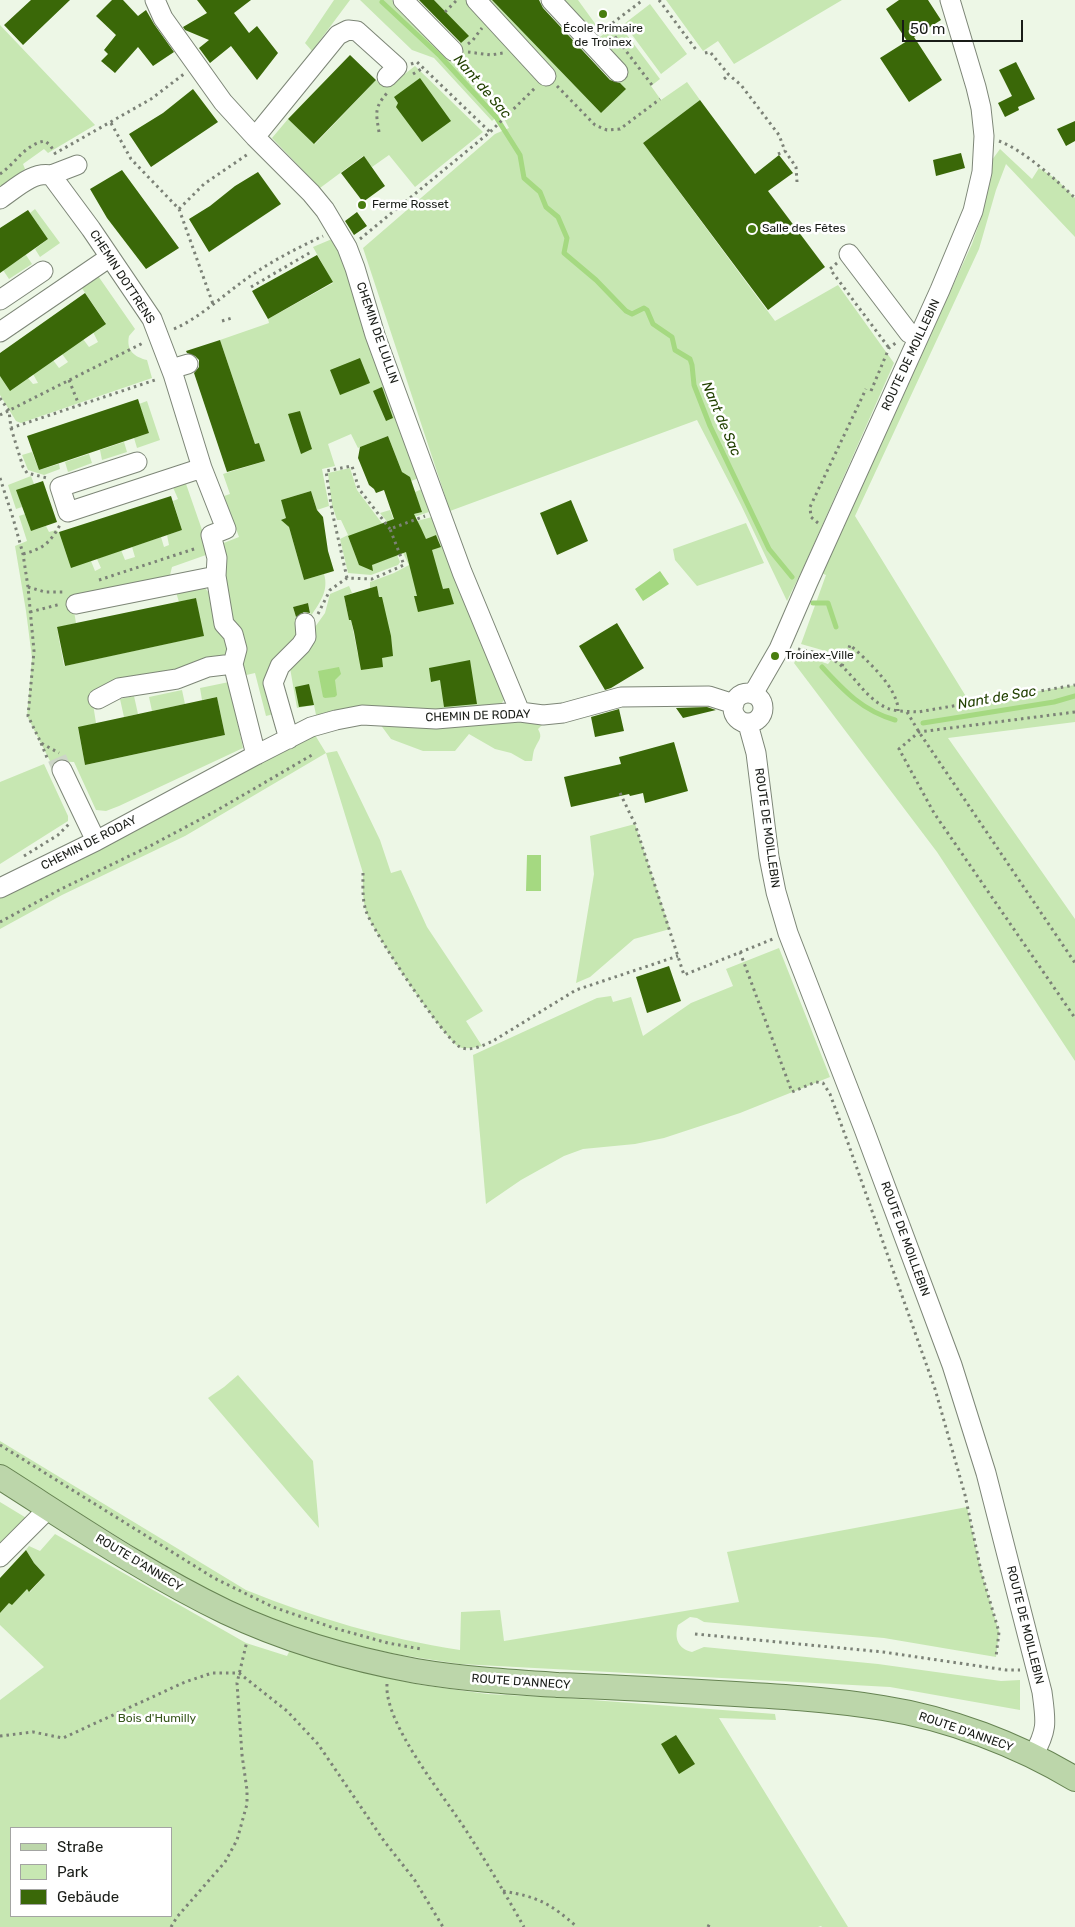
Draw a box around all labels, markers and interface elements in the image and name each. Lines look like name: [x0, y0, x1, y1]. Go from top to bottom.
marker: École Primaire de Troinex: [597, 8, 609, 20]
scale bar: [905, 10, 1026, 42]
text: 50 m: [910, 20, 945, 38]
place label: École Primaire de Troinex: [563, 22, 643, 50]
water label: Nant de Sac: [450, 52, 514, 122]
place label: Ferme Rosset: [372, 198, 449, 212]
marker: Ferme Rosset: [356, 199, 368, 211]
place label: Salle des Fêtes: [762, 222, 846, 236]
marker: Salle des Fêtes: [746, 223, 758, 235]
street label: CHEMIN DOTTRENS: [86, 227, 158, 327]
street label: CHEMIN DE LULLIN: [353, 280, 401, 386]
street label: ROUTE DE MOILLEBIN: [879, 297, 943, 413]
water label: Nant de Sac: [698, 379, 744, 459]
place label: Troinex-Ville: [785, 649, 854, 663]
marker: Troinex-Ville: [769, 650, 781, 662]
water label: Nant de Sac: [956, 683, 1038, 713]
street label: CHEMIN DE RODAY: [425, 707, 531, 725]
street label: ROUTE DE MOILLEBIN: [751, 767, 783, 889]
street label: CHEMIN DE RODAY: [39, 813, 139, 873]
street label: ROUTE DE MOILLEBIN: [877, 1180, 933, 1298]
street label: ROUTE D'ANNECY: [93, 1531, 185, 1595]
street label: ROUTE DE MOILLEBIN: [1003, 1564, 1047, 1686]
street label: ROUTE D'ANNECY: [471, 1671, 571, 1693]
street label: ROUTE D'ANNECY: [917, 1709, 1015, 1755]
park label: Bois d'Humilly: [118, 1712, 196, 1726]
legend: [10, 1827, 172, 1917]
text: Straße: [57, 1838, 103, 1856]
text: Park: [57, 1863, 88, 1881]
text: Gebäude: [57, 1888, 119, 1906]

